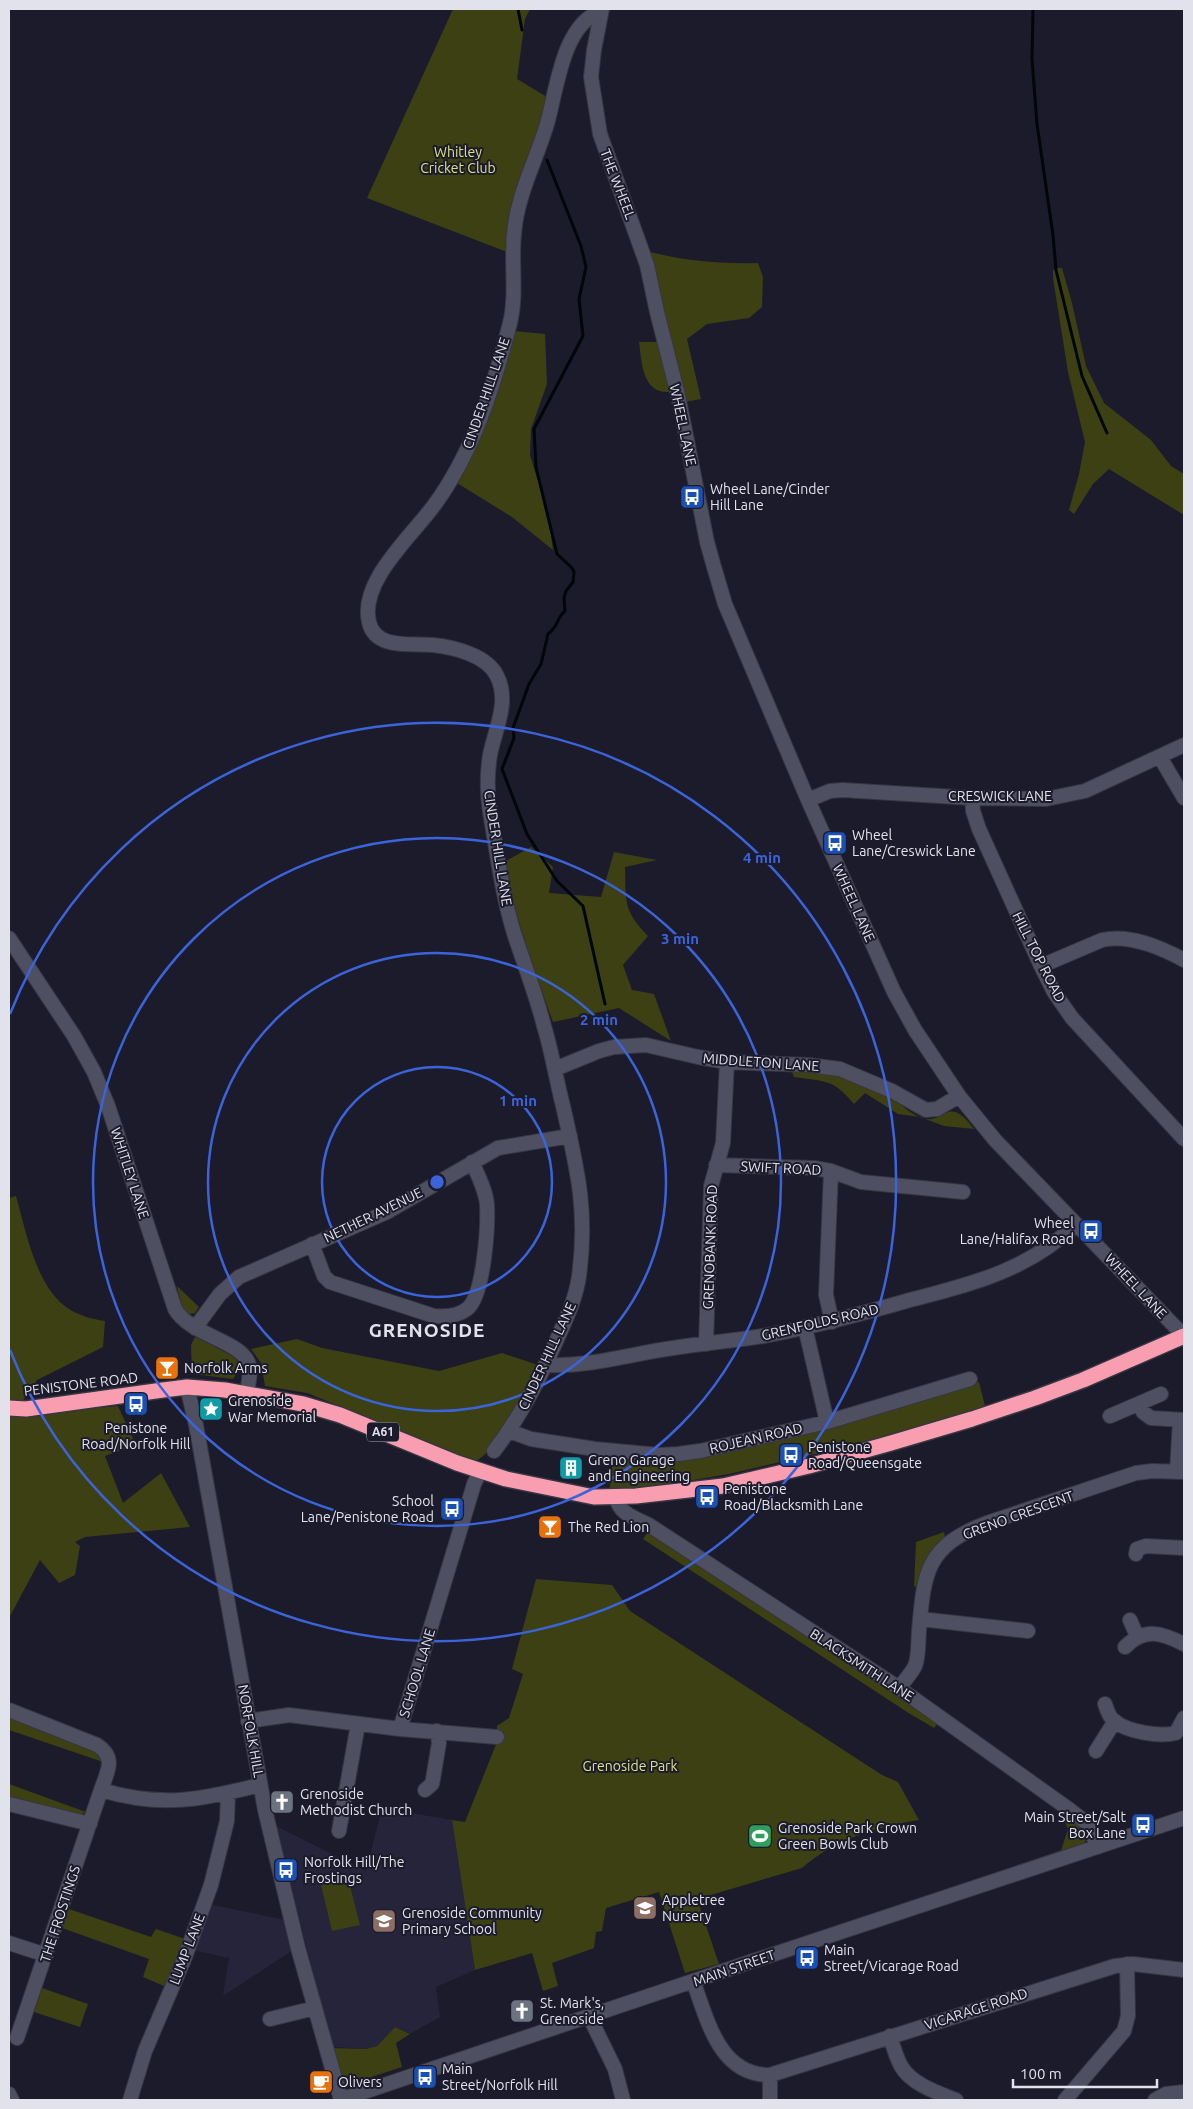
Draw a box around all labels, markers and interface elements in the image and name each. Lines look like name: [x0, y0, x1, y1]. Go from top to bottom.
park label: Whitley Cricket Club: [420, 144, 496, 176]
street label: THE WHEEL: [597, 147, 639, 221]
street label: CINDER HILL LANE: [459, 335, 513, 451]
street label: WHEEL LANE: [667, 383, 700, 467]
place label: Wheel Lane/Cinder Hill Lane: [710, 481, 830, 513]
bus stop icon: Wheel Lane/Cinder Hill Lane: [679, 484, 705, 510]
street label: CRESWICK LANE: [948, 788, 1052, 804]
street label: CINDER HILL LANE: [481, 789, 515, 907]
place label: Wheel Lane/Creswick Lane: [852, 827, 976, 859]
bus stop icon: Wheel Lane/Creswick Lane: [822, 830, 848, 856]
text: 4 min: [743, 849, 781, 866]
street label: WHEEL LANE: [830, 862, 878, 944]
street label: HILL TOP ROAD: [1009, 909, 1069, 1005]
text: 3 min: [661, 930, 699, 947]
text: 2 min: [580, 1011, 618, 1028]
street label: MIDDLETON LANE: [702, 1050, 820, 1074]
text: 1 min: [499, 1092, 537, 1109]
street label: WHITLEY LANE: [108, 1125, 152, 1221]
street label: SWIFT ROAD: [740, 1158, 822, 1178]
centre of rings: [428, 1173, 446, 1191]
street label: NETHER AVENUE: [321, 1184, 425, 1246]
street label: GRENOBANK ROAD: [700, 1184, 720, 1310]
place label: Wheel Lane/Halifax Road: [960, 1215, 1074, 1247]
bus stop icon: Wheel Lane/Halifax Road: [1078, 1218, 1104, 1244]
street label: WHEEL LANE: [1102, 1250, 1170, 1322]
street label: CINDER HILL LANE: [515, 1299, 579, 1412]
street label: GRENFOLDS ROAD: [760, 1301, 880, 1343]
district label: GRENOSIDE: [369, 1319, 485, 1341]
bar icon: Norfolk Arms: [154, 1355, 180, 1381]
place label: Norfolk Arms: [184, 1360, 268, 1376]
street label: PENISTONE ROAD: [23, 1369, 139, 1399]
bus stop icon: Penistone Road/Norfolk Hill: [123, 1391, 149, 1417]
place label: Grenoside War Memorial: [228, 1393, 316, 1425]
place icon: Grenoside War Memorial: [198, 1396, 224, 1422]
street label: ROJEAN ROAD: [708, 1419, 804, 1456]
place label: Penistone Road/Norfolk Hill: [82, 1420, 191, 1452]
road number: A61: [367, 1422, 399, 1441]
place label: Penistone Road/Queensgate: [808, 1439, 922, 1471]
bus stop icon: Penistone Road/Queensgate: [778, 1442, 804, 1468]
place label: Greno Garage and Engineering: [588, 1452, 690, 1484]
building icon: Greno Garage and Engineering: [558, 1455, 584, 1481]
place label: Penistone Road/Blacksmith Lane: [724, 1481, 863, 1513]
bus stop icon: Penistone Road/Blacksmith Lane: [694, 1484, 720, 1510]
street label: GRENO CRESCENT: [960, 1487, 1076, 1542]
place label: School Lane/Penistone Road: [301, 1493, 434, 1525]
bus stop icon: School Lane/Penistone Road: [439, 1496, 465, 1522]
bar icon: The Red Lion: [537, 1514, 563, 1540]
place label: The Red Lion: [568, 1519, 649, 1535]
street label: BLACKSMITH LANE: [807, 1625, 917, 1705]
street label: SCHOOL LANE: [396, 1626, 438, 1719]
street label: NORFOLK HILL: [235, 1683, 267, 1779]
park label: Grenoside Park: [583, 1758, 677, 1774]
place label: Grenoside Methodist Church: [300, 1786, 412, 1818]
church icon: Grenoside Methodist Church: [269, 1789, 295, 1815]
place label: Main Street/Salt Box Lane: [1024, 1809, 1126, 1841]
bus stop icon: Main Street/Salt Box Lane: [1130, 1812, 1156, 1838]
place label: Grenoside Park Crown Green Bowls Club: [778, 1820, 917, 1852]
sports icon: Grenoside Park Crown Green Bowls Club: [747, 1823, 773, 1849]
place label: Norfolk Hill/The Frostings: [304, 1854, 405, 1886]
bus stop icon: Norfolk Hill/The Frostings: [273, 1857, 299, 1883]
street label: THE FROSTINGS: [37, 1864, 83, 1964]
place label: Appletree Nursery: [662, 1892, 725, 1924]
school or university icon: Appletree Nursery: [632, 1895, 658, 1921]
place label: Grenoside Community Primary School: [402, 1905, 542, 1937]
school or university icon: Grenoside Community Primary School: [371, 1908, 397, 1934]
street label: LUMP LANE: [166, 1911, 208, 1987]
place label: Main Street/Vicarage Road: [824, 1942, 959, 1974]
bus stop icon: Main Street/Vicarage Road: [794, 1945, 820, 1971]
street label: MAIN STREET: [691, 1946, 777, 1989]
street label: VICARAGE ROAD: [922, 1985, 1030, 2033]
place label: St. Mark's, Grenoside: [540, 1995, 604, 2027]
church icon: St. Mark's, Grenoside: [509, 1998, 535, 2024]
scale bar: [1013, 2056, 1157, 2088]
place label: Main Street/Norfolk Hill: [442, 2061, 558, 2093]
bus stop icon: Main Street/Norfolk Hill: [412, 2064, 438, 2090]
text: 100 m: [1020, 2065, 1062, 2082]
cafe icon: Olivers: [308, 2069, 334, 2095]
place label: Olivers: [338, 2074, 382, 2090]

